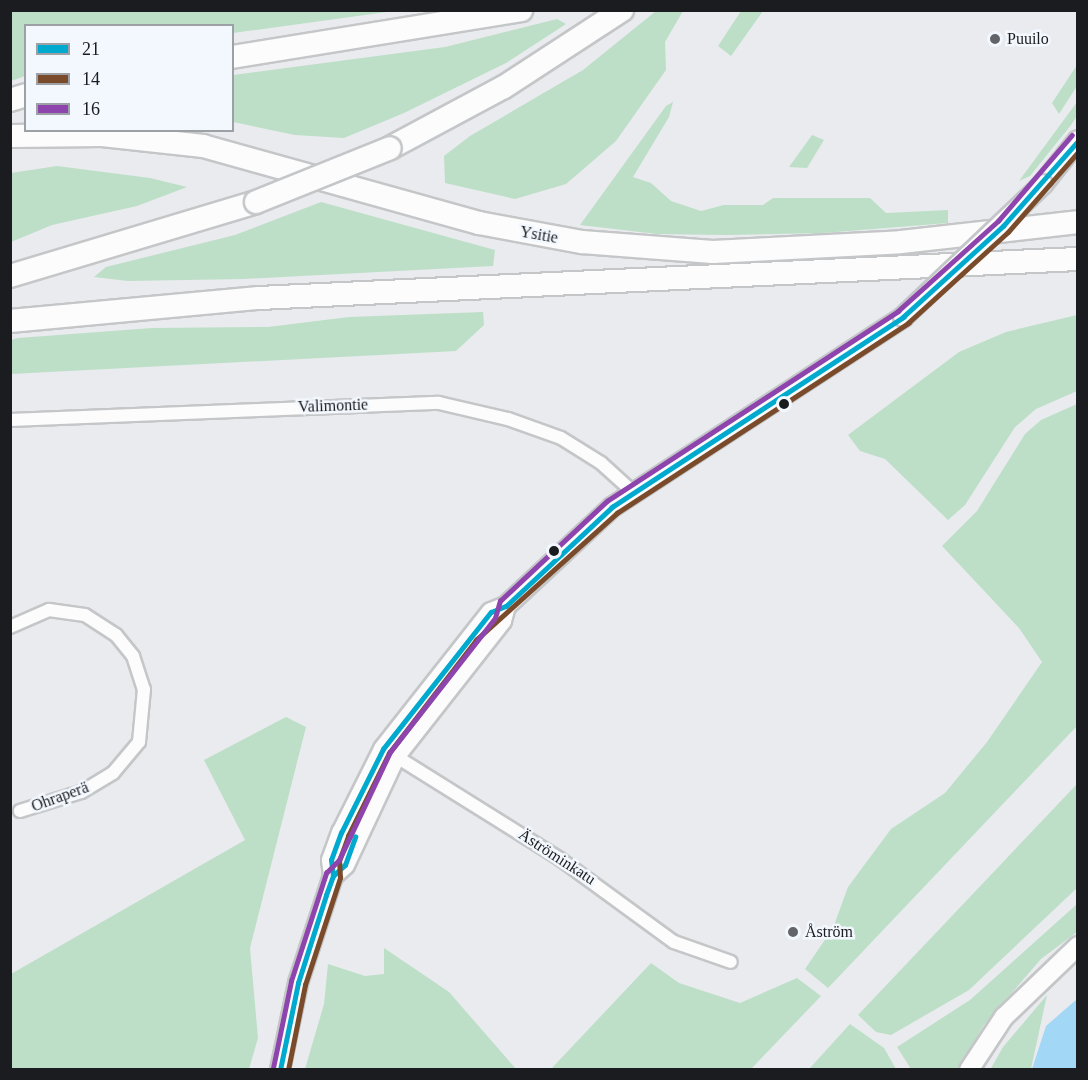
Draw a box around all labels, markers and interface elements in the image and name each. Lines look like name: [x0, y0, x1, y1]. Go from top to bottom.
legend: [24, 24, 234, 132]
place label: Puuilo: [1007, 29, 1049, 49]
marker: Puuilo: [988, 32, 1002, 46]
text: 21: [82, 39, 100, 59]
text: 14: [82, 69, 100, 89]
text: 16: [82, 99, 100, 119]
street label: Ysitie: [519, 222, 559, 248]
street label: Valimontie: [298, 395, 368, 417]
unlabelled marker: [778, 398, 790, 410]
unlabelled marker: [548, 545, 560, 557]
street label: Ohraperä: [29, 778, 91, 816]
street label: Äströminkatu: [515, 825, 599, 889]
place label: Åström: [805, 922, 853, 942]
marker: Åström: [786, 925, 800, 939]

